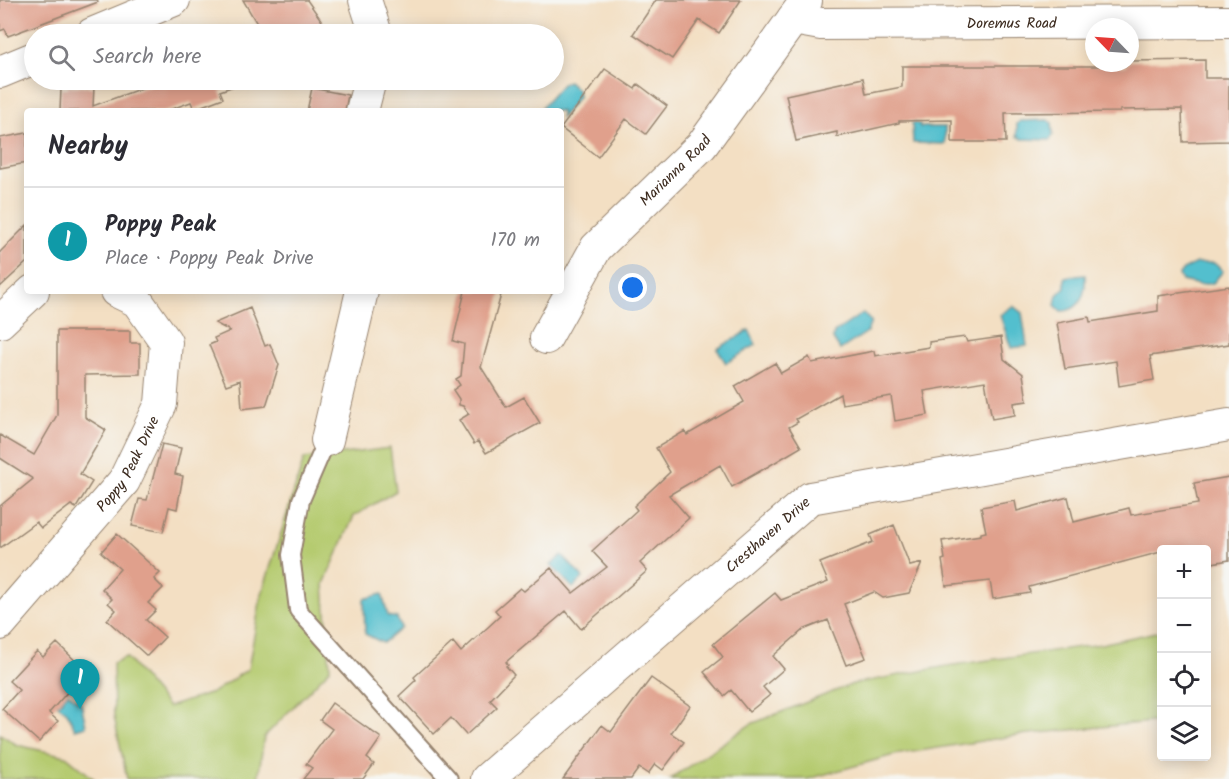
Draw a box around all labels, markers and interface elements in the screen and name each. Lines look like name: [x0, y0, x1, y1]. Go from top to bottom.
street label: Doremus Road: [967, 12, 1057, 36]
north arrow: [1085, 18, 1139, 72]
search box: [24, 24, 564, 90]
text: Search here: [93, 40, 201, 75]
icon: search: [45, 41, 78, 74]
text: Nearby: [48, 126, 128, 168]
street label: Marianna Road: [634, 130, 719, 213]
text: Poppy Peak: [105, 208, 216, 243]
text: 1: [64, 225, 71, 257]
text: 170 m: [491, 225, 540, 257]
text: Place · Poppy Peak Drive: [105, 243, 314, 275]
your location: [618, 273, 647, 302]
street label: Poppy Peak Drive: [91, 412, 167, 518]
street label: Cresthaven Drive: [720, 491, 817, 580]
map controls: [1157, 545, 1211, 761]
button: +: [1157, 545, 1211, 599]
button: −: [1157, 599, 1211, 653]
button: locate: [1157, 653, 1211, 707]
pin: 1: [60, 660, 100, 709]
button: layers: [1157, 707, 1211, 761]

